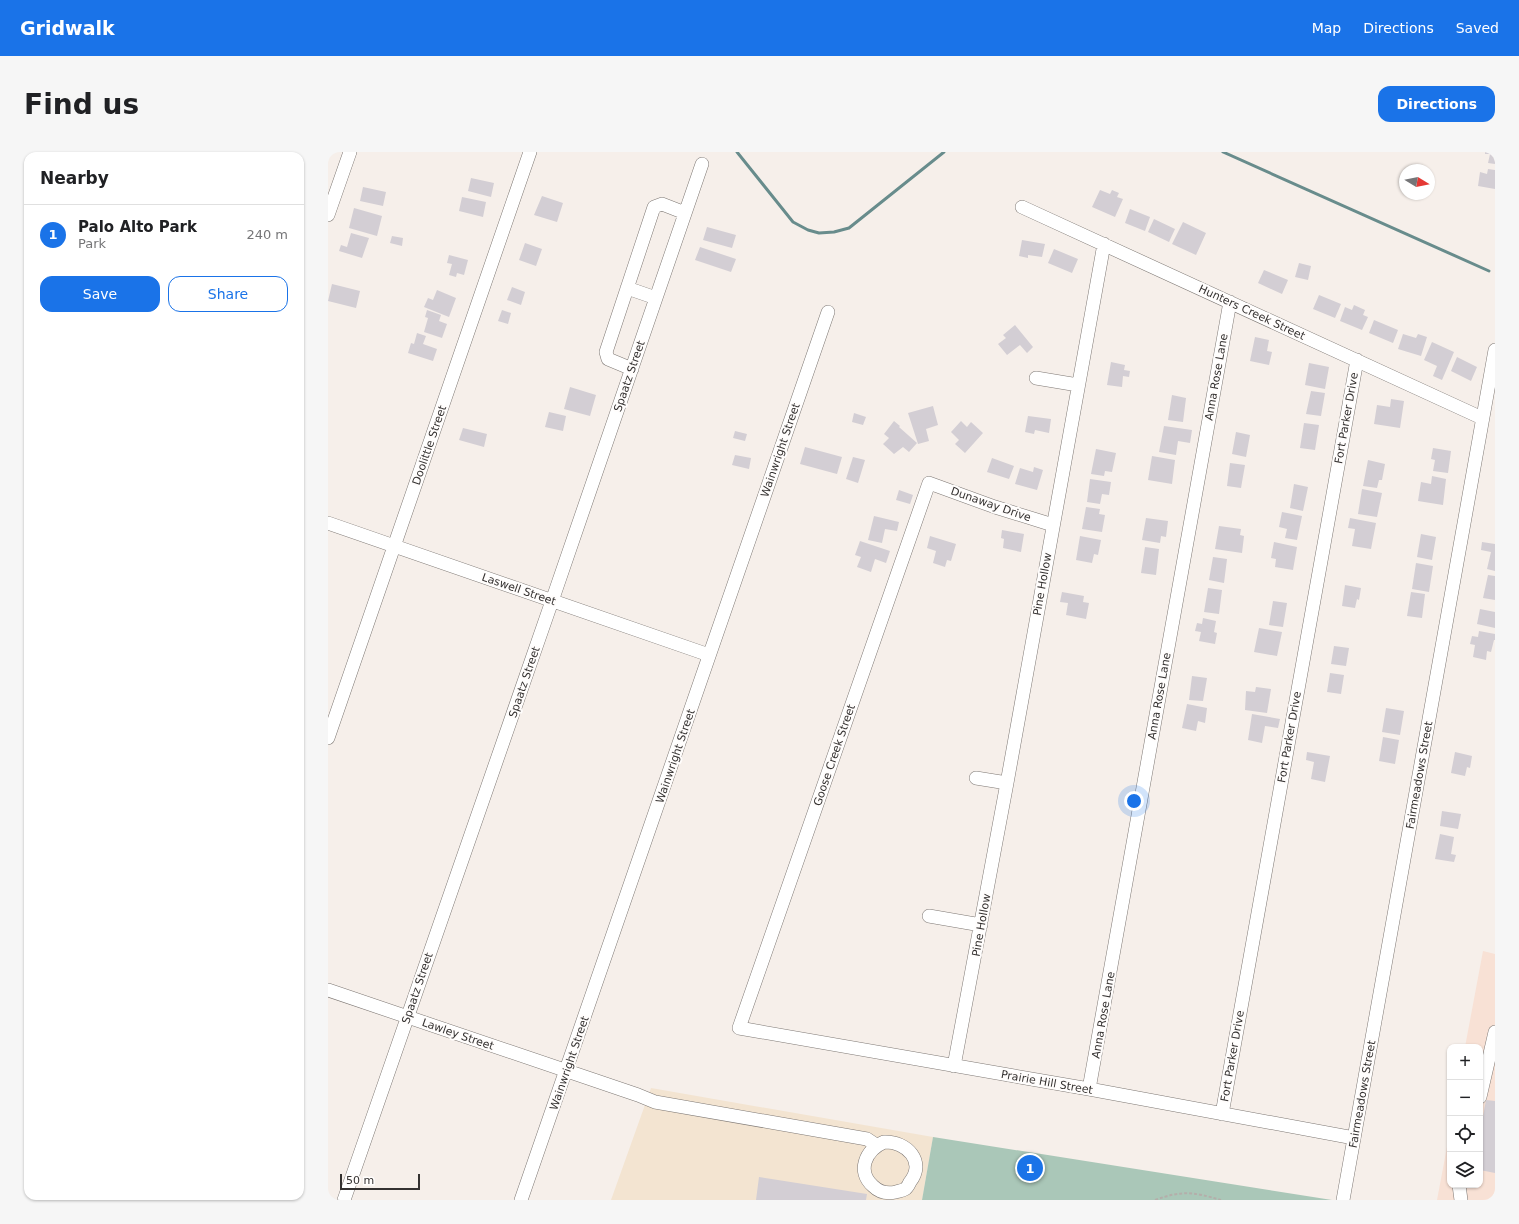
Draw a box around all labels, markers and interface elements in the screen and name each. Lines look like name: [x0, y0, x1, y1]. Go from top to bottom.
text: Gridwalk: [20, 17, 115, 39]
text: Map: [1312, 20, 1341, 36]
text: Directions: [1363, 20, 1434, 36]
text: Saved: [1456, 20, 1499, 36]
button: Directions: [1378, 86, 1495, 122]
text: Find us: [24, 88, 139, 121]
north arrow: [1399, 164, 1435, 200]
text: Nearby: [40, 168, 109, 188]
text: Palo Alto Park: [78, 218, 197, 236]
text: 1: [48, 227, 58, 242]
text: 240 m: [246, 227, 288, 242]
text: Park: [78, 236, 106, 251]
button: Save: [40, 276, 160, 312]
button: Share: [168, 276, 288, 312]
street label: Hunters Creek Street: [1197, 282, 1308, 343]
street label: Anna Rose Lane: [1202, 332, 1231, 422]
street label: Spaatz Street: [611, 338, 648, 413]
street label: Fort Parker Drive: [1332, 371, 1361, 465]
street label: Wainwright Street: [758, 401, 803, 499]
street label: Doolittle Street: [410, 403, 449, 487]
street label: Dunaway Drive: [949, 485, 1033, 524]
street label: Pine Hollow: [1031, 552, 1054, 616]
street label: Laswell Street: [480, 571, 558, 608]
street label: Spaatz Street: [506, 644, 543, 719]
street label: Anna Rose Lane: [1145, 651, 1174, 741]
street label: Fort Parker Drive: [1275, 690, 1304, 784]
street label: Goose Creek Street: [811, 702, 858, 808]
street label: Wainwright Street: [653, 707, 698, 805]
street label: Fairmeadows Street: [1404, 720, 1435, 830]
your location: [1124, 791, 1144, 811]
street label: Pine Hollow: [970, 893, 993, 957]
street label: Spaatz Street: [399, 950, 436, 1025]
street label: Anna Rose Lane: [1089, 970, 1118, 1060]
street label: Fort Parker Drive: [1218, 1009, 1247, 1103]
street label: Wainwright Street: [547, 1014, 592, 1112]
street label: Lawley Street: [420, 1016, 496, 1053]
street label: Fairmeadows Street: [1347, 1039, 1378, 1149]
map controls: [1447, 1044, 1483, 1188]
button: +: [1447, 1044, 1483, 1080]
street label: Prairie Hill Street: [1000, 1068, 1094, 1097]
button: −: [1447, 1080, 1483, 1116]
button: locate: [1447, 1116, 1483, 1152]
button: layers: [1447, 1152, 1483, 1188]
pin: 1: [1017, 1153, 1043, 1183]
scale bar: [340, 1172, 420, 1191]
text: 50 m: [346, 1174, 374, 1187]

